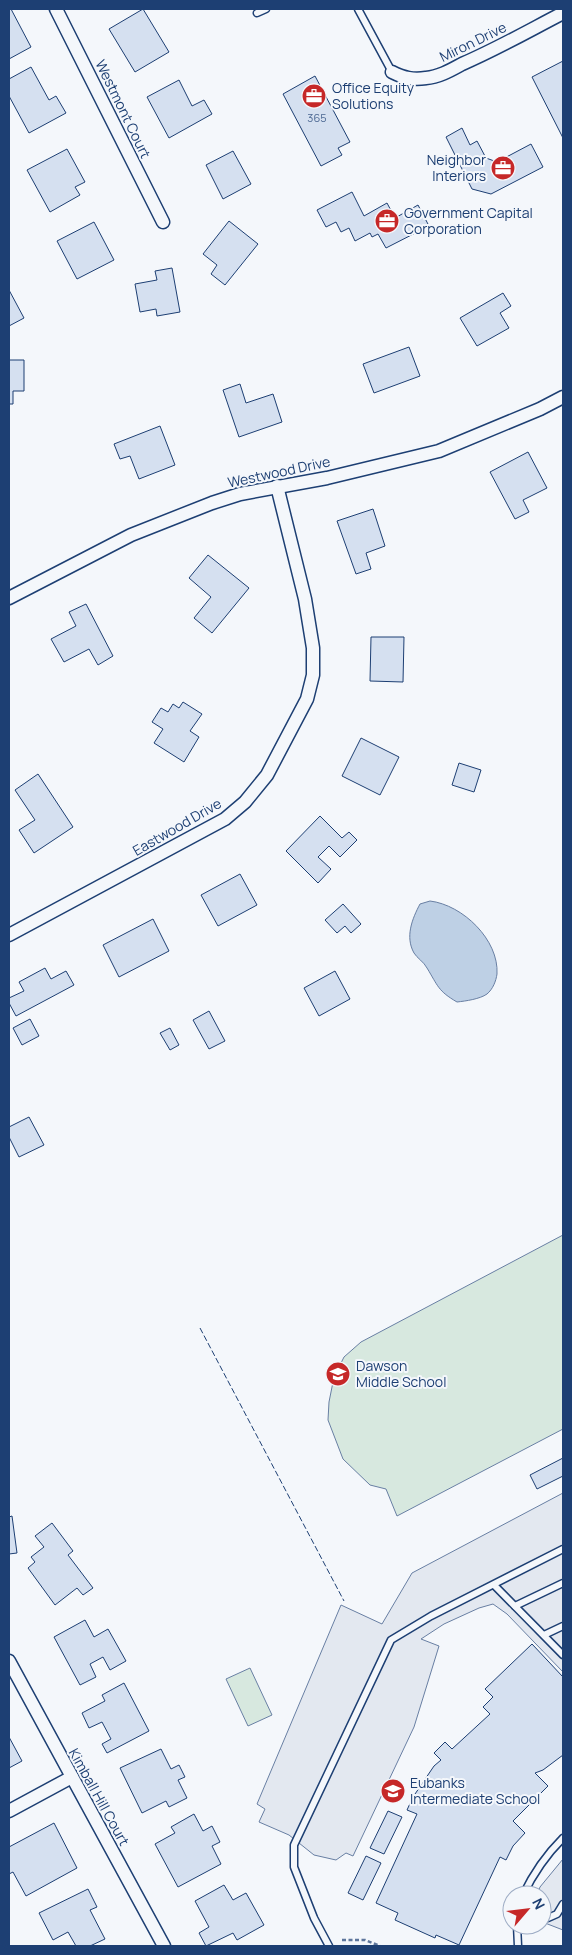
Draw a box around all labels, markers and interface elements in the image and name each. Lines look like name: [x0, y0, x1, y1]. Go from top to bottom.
street label: Miron Drive: [436, 17, 509, 66]
street label: Westmont Court: [91, 56, 156, 162]
place label: Office Equity Solutions: [332, 78, 415, 113]
office icon: Office Equity Solutions: [301, 83, 327, 109]
house number: 365: [307, 110, 327, 125]
place label: Neighbor Interiors: [427, 150, 486, 185]
office icon: Neighbor Interiors: [490, 155, 516, 181]
place label: Government Capital Corporation: [404, 203, 533, 238]
office icon: Government Capital Corporation: [374, 208, 400, 234]
street label: Westwood Drive: [226, 451, 332, 492]
street label: Eastwood Drive: [129, 793, 225, 860]
place label: Dawson Middle School: [356, 1356, 446, 1391]
school or university icon: Dawson Middle School: [325, 1361, 351, 1387]
street label: Kimball Hill Court: [65, 1745, 134, 1849]
place label: Eubanks Intermediate School: [410, 1773, 540, 1808]
school or university icon: Eubanks Intermediate School: [380, 1778, 406, 1804]
north arrow: [502, 1885, 552, 1935]
text: N: [528, 1895, 550, 1913]

